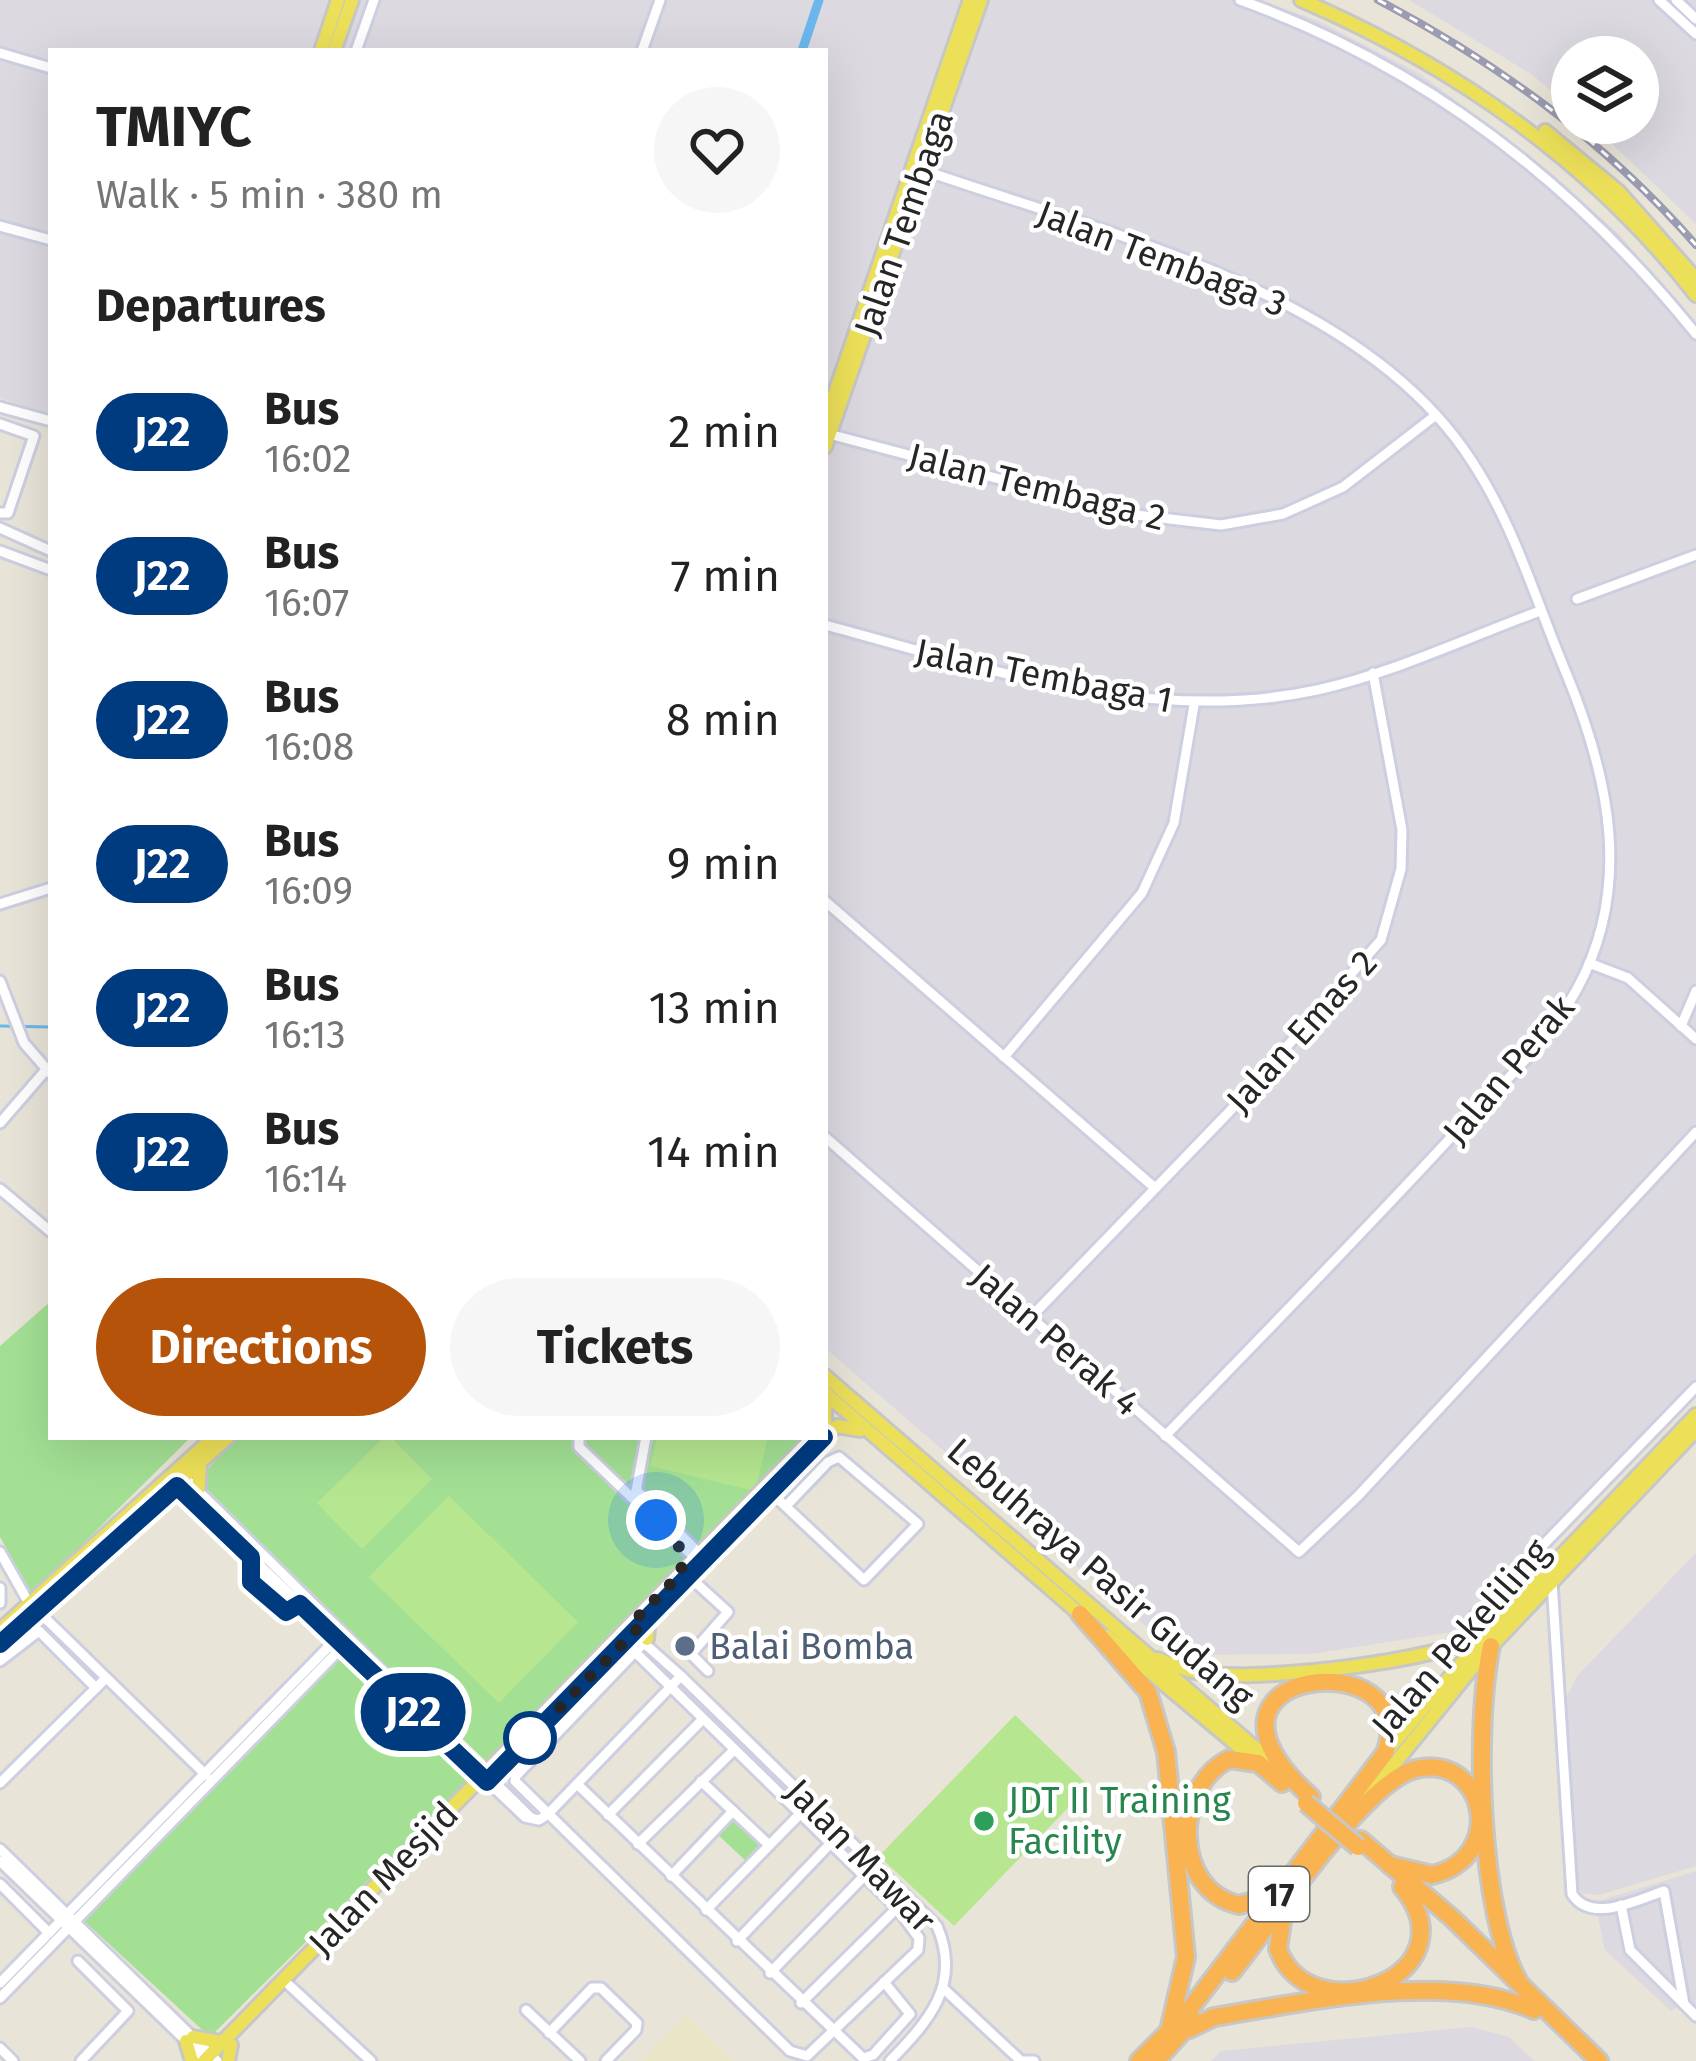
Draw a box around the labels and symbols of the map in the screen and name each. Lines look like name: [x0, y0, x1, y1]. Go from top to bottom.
street label: Jalan Tembaga: [845, 105, 963, 342]
street label: Jalan Tembaga 3: [1031, 191, 1292, 327]
street label: Jalan Tembaga 2: [904, 434, 1170, 540]
street label: Jalan Tembaga 1: [912, 629, 1176, 722]
street label: Jalan Emas 2: [1217, 941, 1386, 1122]
street label: Jalan Perak: [1434, 986, 1584, 1153]
street label: Jalan Perak 4: [962, 1254, 1149, 1425]
street label: Lebuhraya Pasir Gudang: [938, 1429, 1263, 1719]
your location: [626, 1490, 686, 1550]
street label: Jalan Pekeliling: [1362, 1530, 1559, 1747]
place label: Balai Bomba: [709, 1625, 914, 1669]
marker: Balai Bomba: [672, 1633, 698, 1659]
line badge: J22: [344, 1673, 482, 1751]
unlabelled marker: [505, 1713, 555, 1763]
street label: Jalan Mawar: [776, 1770, 945, 1942]
place label: JDT II Training Facility: [1008, 1779, 1231, 1864]
street label: Jalan Mesjid: [299, 1793, 468, 1965]
marker: JDT II Training Facility: [971, 1808, 997, 1834]
road number: 17: [1249, 1867, 1309, 1921]

